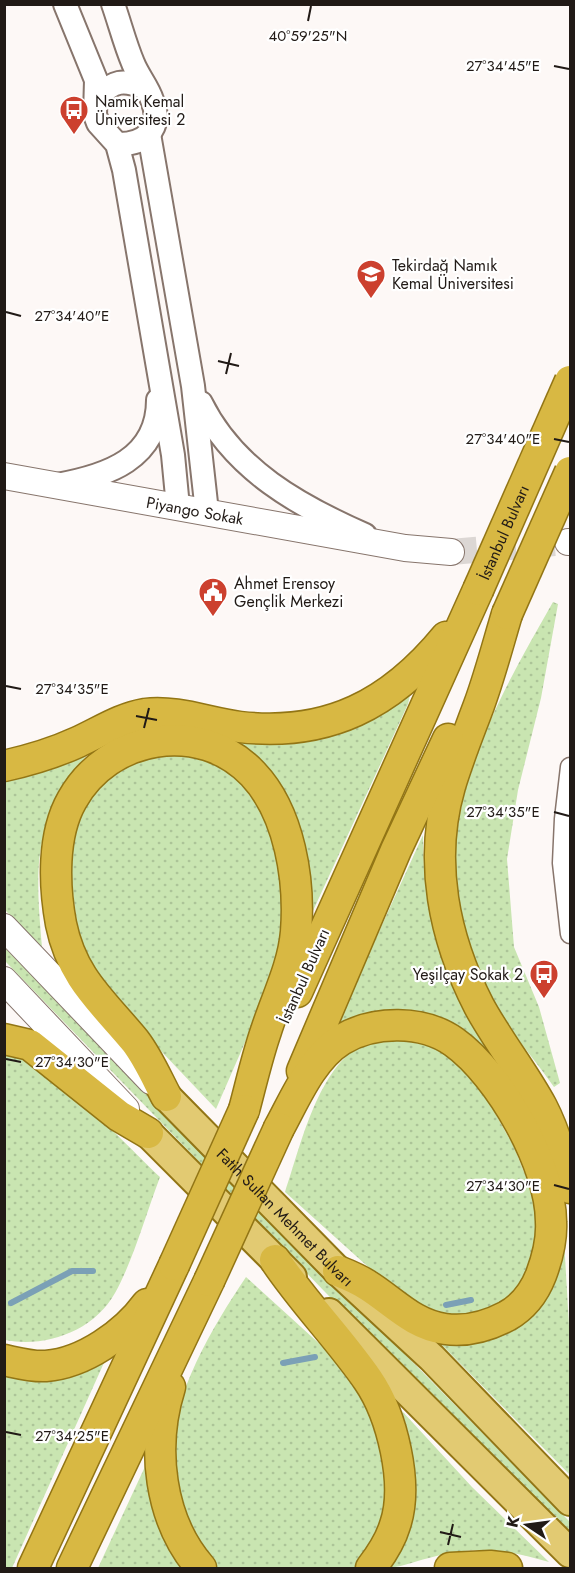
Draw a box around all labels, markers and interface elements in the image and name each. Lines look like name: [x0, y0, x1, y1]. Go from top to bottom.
text: 40°59'25"N: [269, 25, 347, 47]
text: 27°34'45"E: [466, 55, 540, 77]
place label: Namık Kemal Üniversitesi 2: [95, 90, 185, 131]
bus stop icon: Namık Kemal Üniversitesi 2: [58, 94, 90, 136]
place label: Tekirdağ Namık Kemal Üniversitesi: [392, 254, 514, 295]
school or university icon: Tekirdağ Namık Kemal Üniversitesi: [355, 258, 387, 300]
text: 27°34'40"E: [35, 305, 109, 327]
text: 27°34'40"E: [466, 428, 540, 450]
street label: İstanbul Bulvarı: [472, 481, 534, 584]
street label: Piyango Sokak: [145, 490, 246, 530]
place label: Ahmet Erensoy Gençlik Merkezi: [234, 572, 343, 613]
public building icon: Ahmet Erensoy Gençlik Merkezi: [197, 576, 229, 618]
text: 27°34'35"E: [35, 678, 109, 700]
text: 27°34'35"E: [466, 801, 540, 823]
street label: İstanbul Bulvarı: [273, 925, 335, 1027]
bus stop icon: Yeşilçay Sokak 2: [528, 958, 560, 1000]
place label: Yeşilçay Sokak 2: [413, 963, 523, 986]
text: 27°34'30"E: [35, 1051, 109, 1073]
street label: Fatih Sultan Mehmet Bulvarı: [212, 1143, 359, 1292]
text: 27°34'30"E: [466, 1175, 540, 1197]
text: 27°34'25"E: [35, 1425, 109, 1447]
north arrow: [497, 1495, 557, 1555]
text: K: [500, 1513, 526, 1530]

